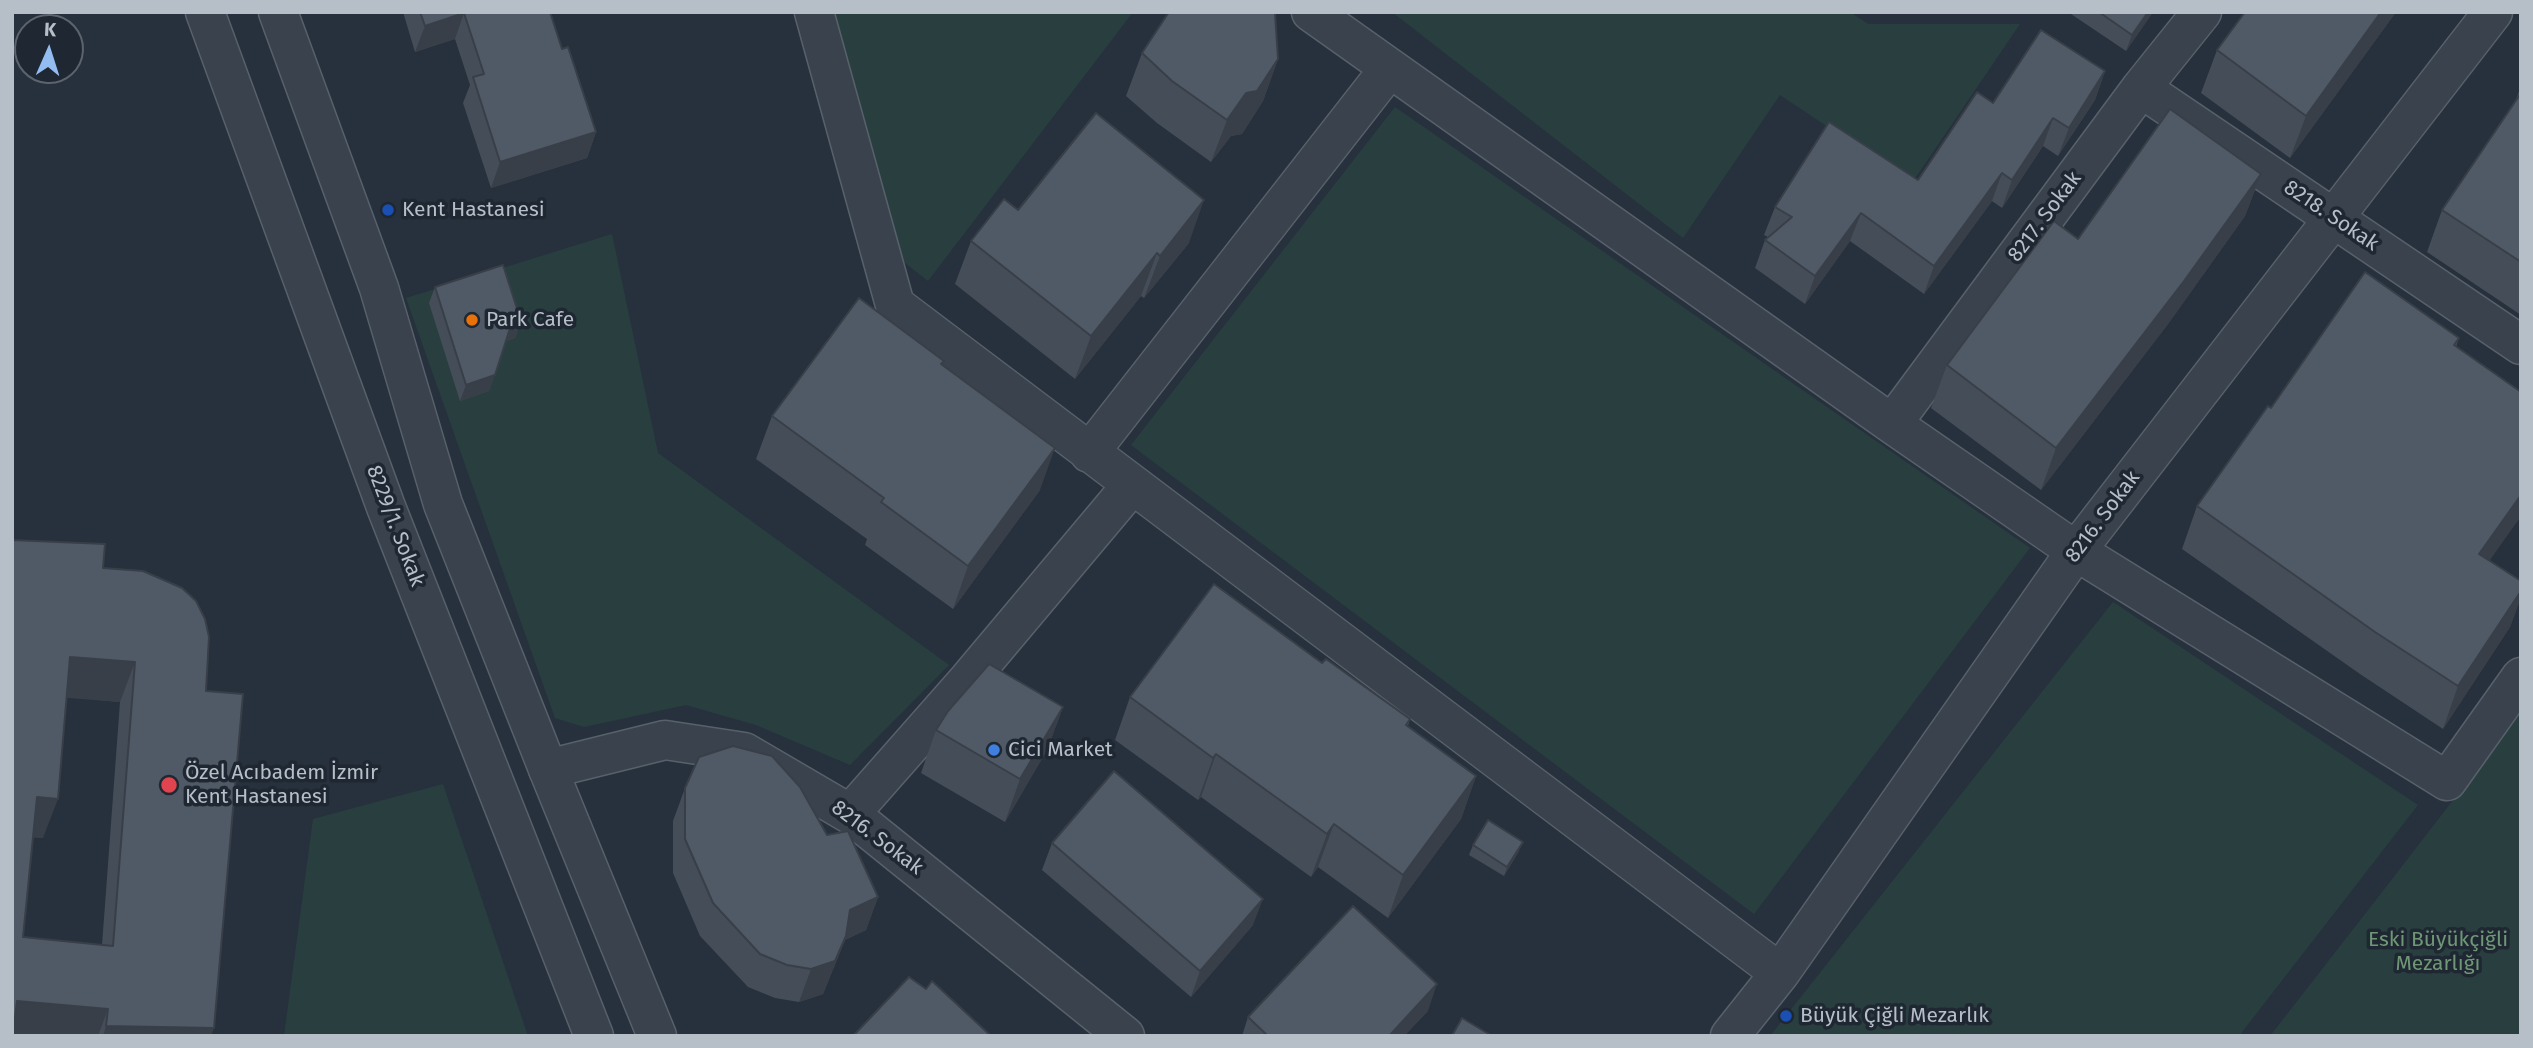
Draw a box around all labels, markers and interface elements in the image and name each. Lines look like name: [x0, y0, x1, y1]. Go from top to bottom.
north arrow: [14, 14, 84, 84]
text: K: [43, 18, 57, 41]
street label: 8217. Sokak: [2003, 167, 2087, 267]
street label: 8218. Sokak: [2279, 175, 2383, 257]
place label: Kent Hastanesi: [402, 197, 545, 223]
marker: Kent Hastanesi: [380, 202, 396, 218]
place label: Park Cafe: [486, 307, 574, 333]
marker: Park Cafe: [464, 312, 480, 328]
street label: 8229/1. Sokak: [360, 462, 430, 590]
street label: 8216. Sokak: [2060, 466, 2146, 568]
place label: Cici Market: [1008, 737, 1113, 763]
marker: Cici Market: [986, 742, 1002, 758]
place label: Özel Acıbadem İzmir Kent Hastanesi: [185, 760, 378, 810]
marker: Özel Acıbadem İzmir Kent Hastanesi: [159, 775, 179, 795]
street label: 8216. Sokak: [826, 795, 928, 881]
park label: Eski Büyükçiğli Mezarlığı: [2368, 927, 2508, 977]
place label: Büyük Çiğli Mezarlık: [1800, 1003, 1989, 1029]
marker: Büyük Çiğli Mezarlık: [1778, 1008, 1794, 1024]

